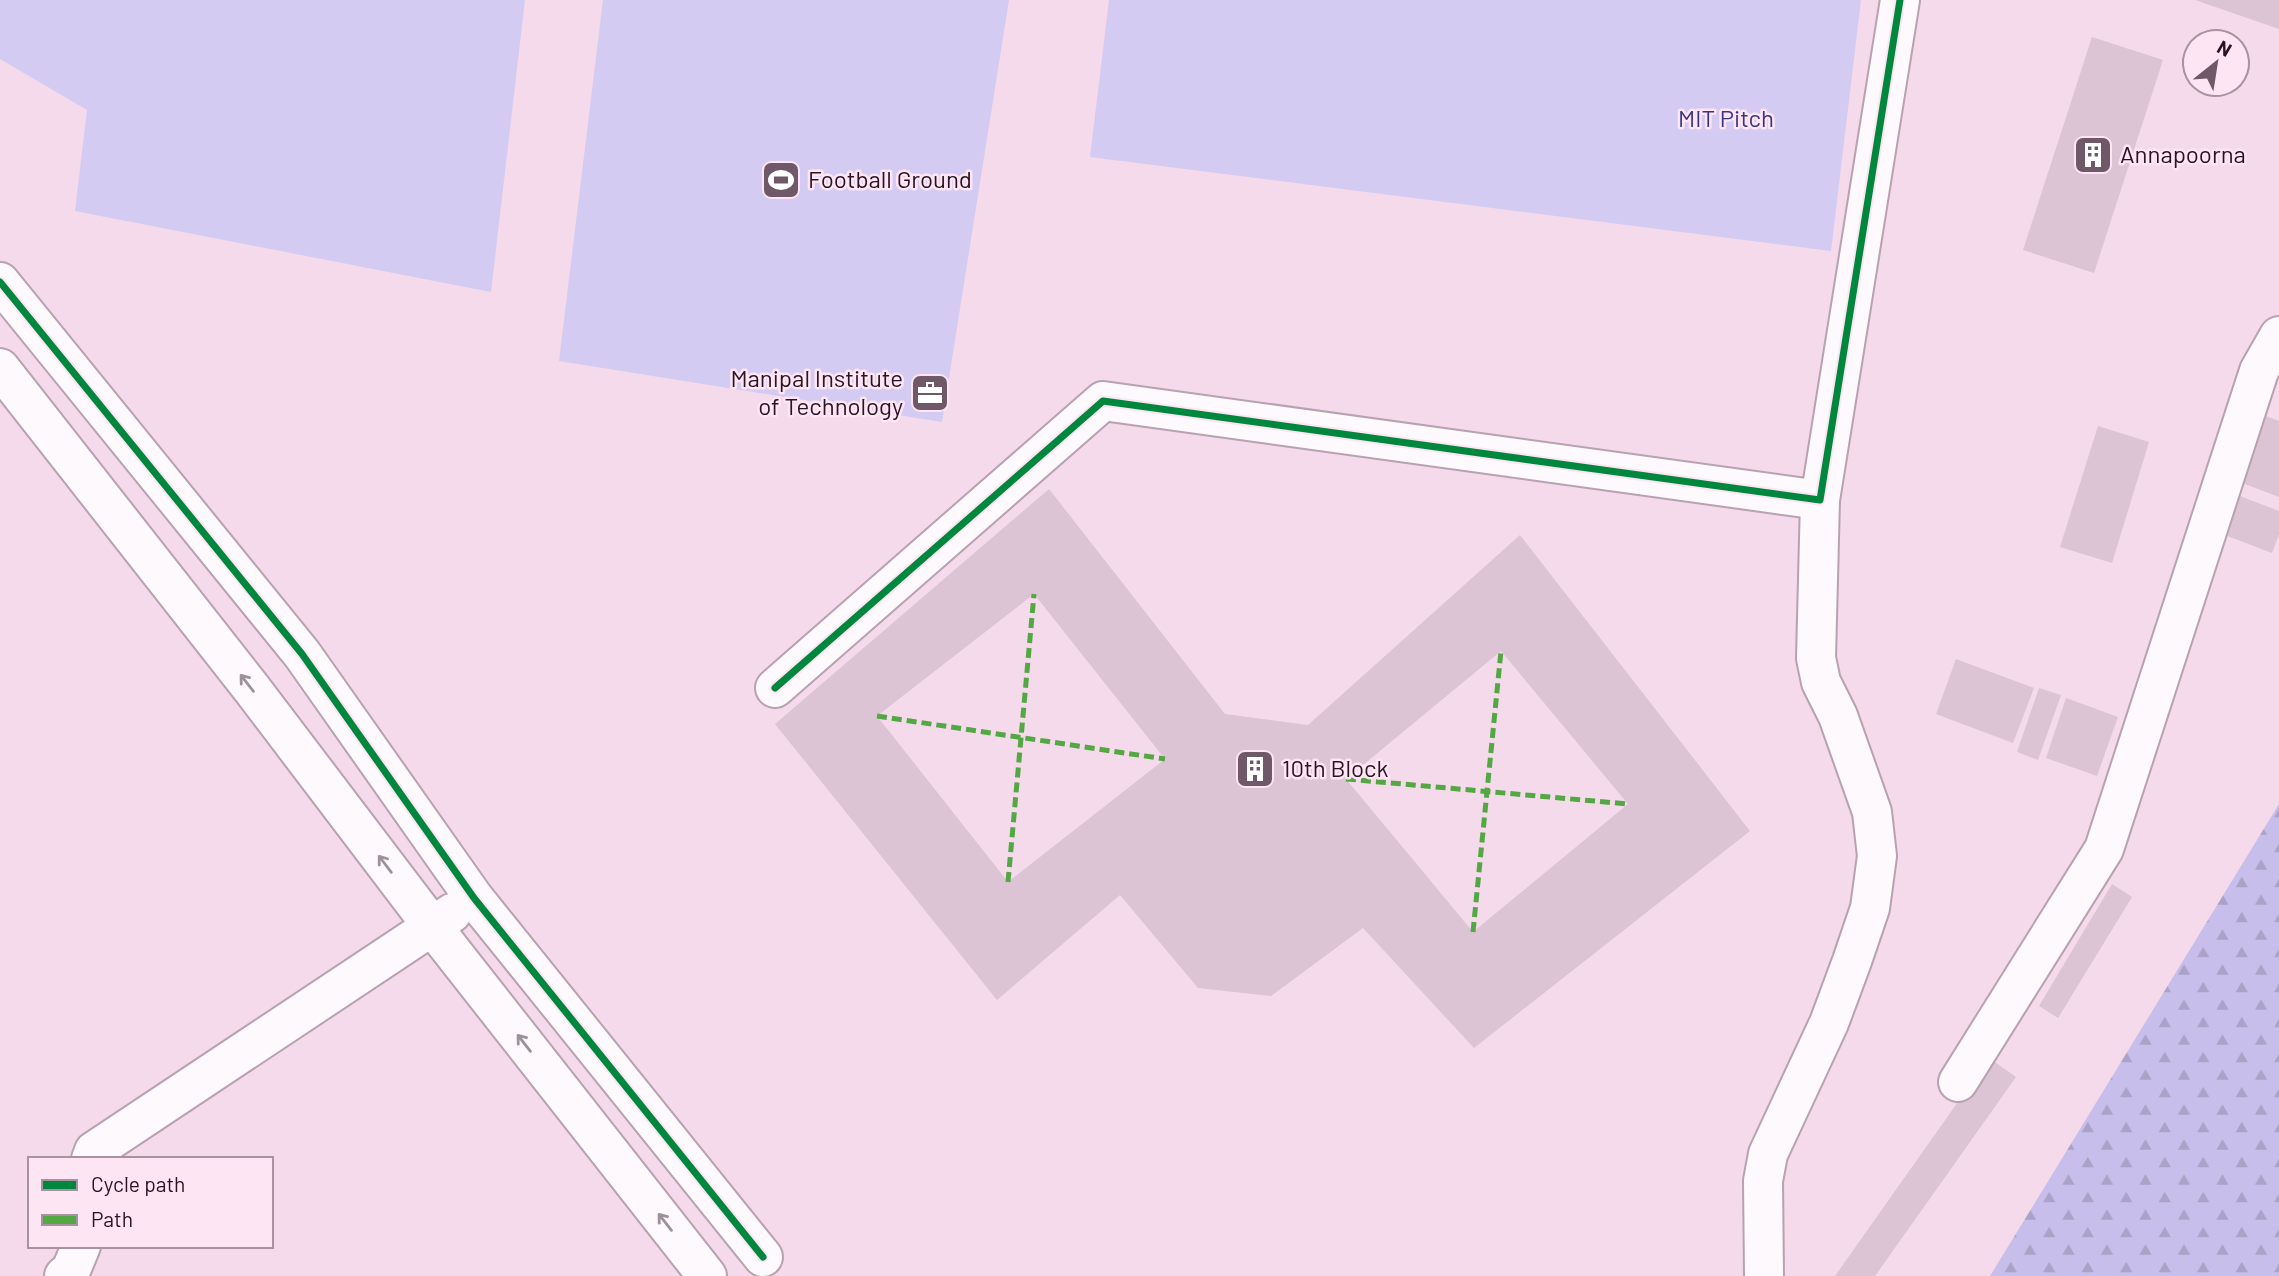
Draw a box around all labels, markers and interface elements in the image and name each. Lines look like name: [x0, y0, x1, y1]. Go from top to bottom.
north arrow: [2181, 28, 2251, 98]
text: N: [2214, 35, 2236, 61]
park label: MIT Pitch: [1678, 103, 1774, 132]
building icon: Annapoorna: [2072, 134, 2114, 176]
place label: Annapoorna: [2120, 139, 2246, 168]
sports icon: Football Ground: [760, 159, 802, 201]
place label: Football Ground: [808, 164, 972, 193]
place label: Manipal Institute of Technology: [730, 363, 903, 420]
office icon: Manipal Institute of Technology: [909, 372, 951, 414]
one-way arrow: [239, 674, 254, 693]
building icon: 10th Block: [1234, 748, 1276, 790]
place label: 10th Block: [1282, 753, 1389, 782]
one-way arrow: [377, 855, 392, 873]
one-way arrow: [517, 1035, 532, 1053]
legend: [28, 1157, 273, 1248]
text: Cycle path: [91, 1171, 185, 1196]
text: Path: [91, 1206, 133, 1231]
one-way arrow: [657, 1214, 672, 1232]

